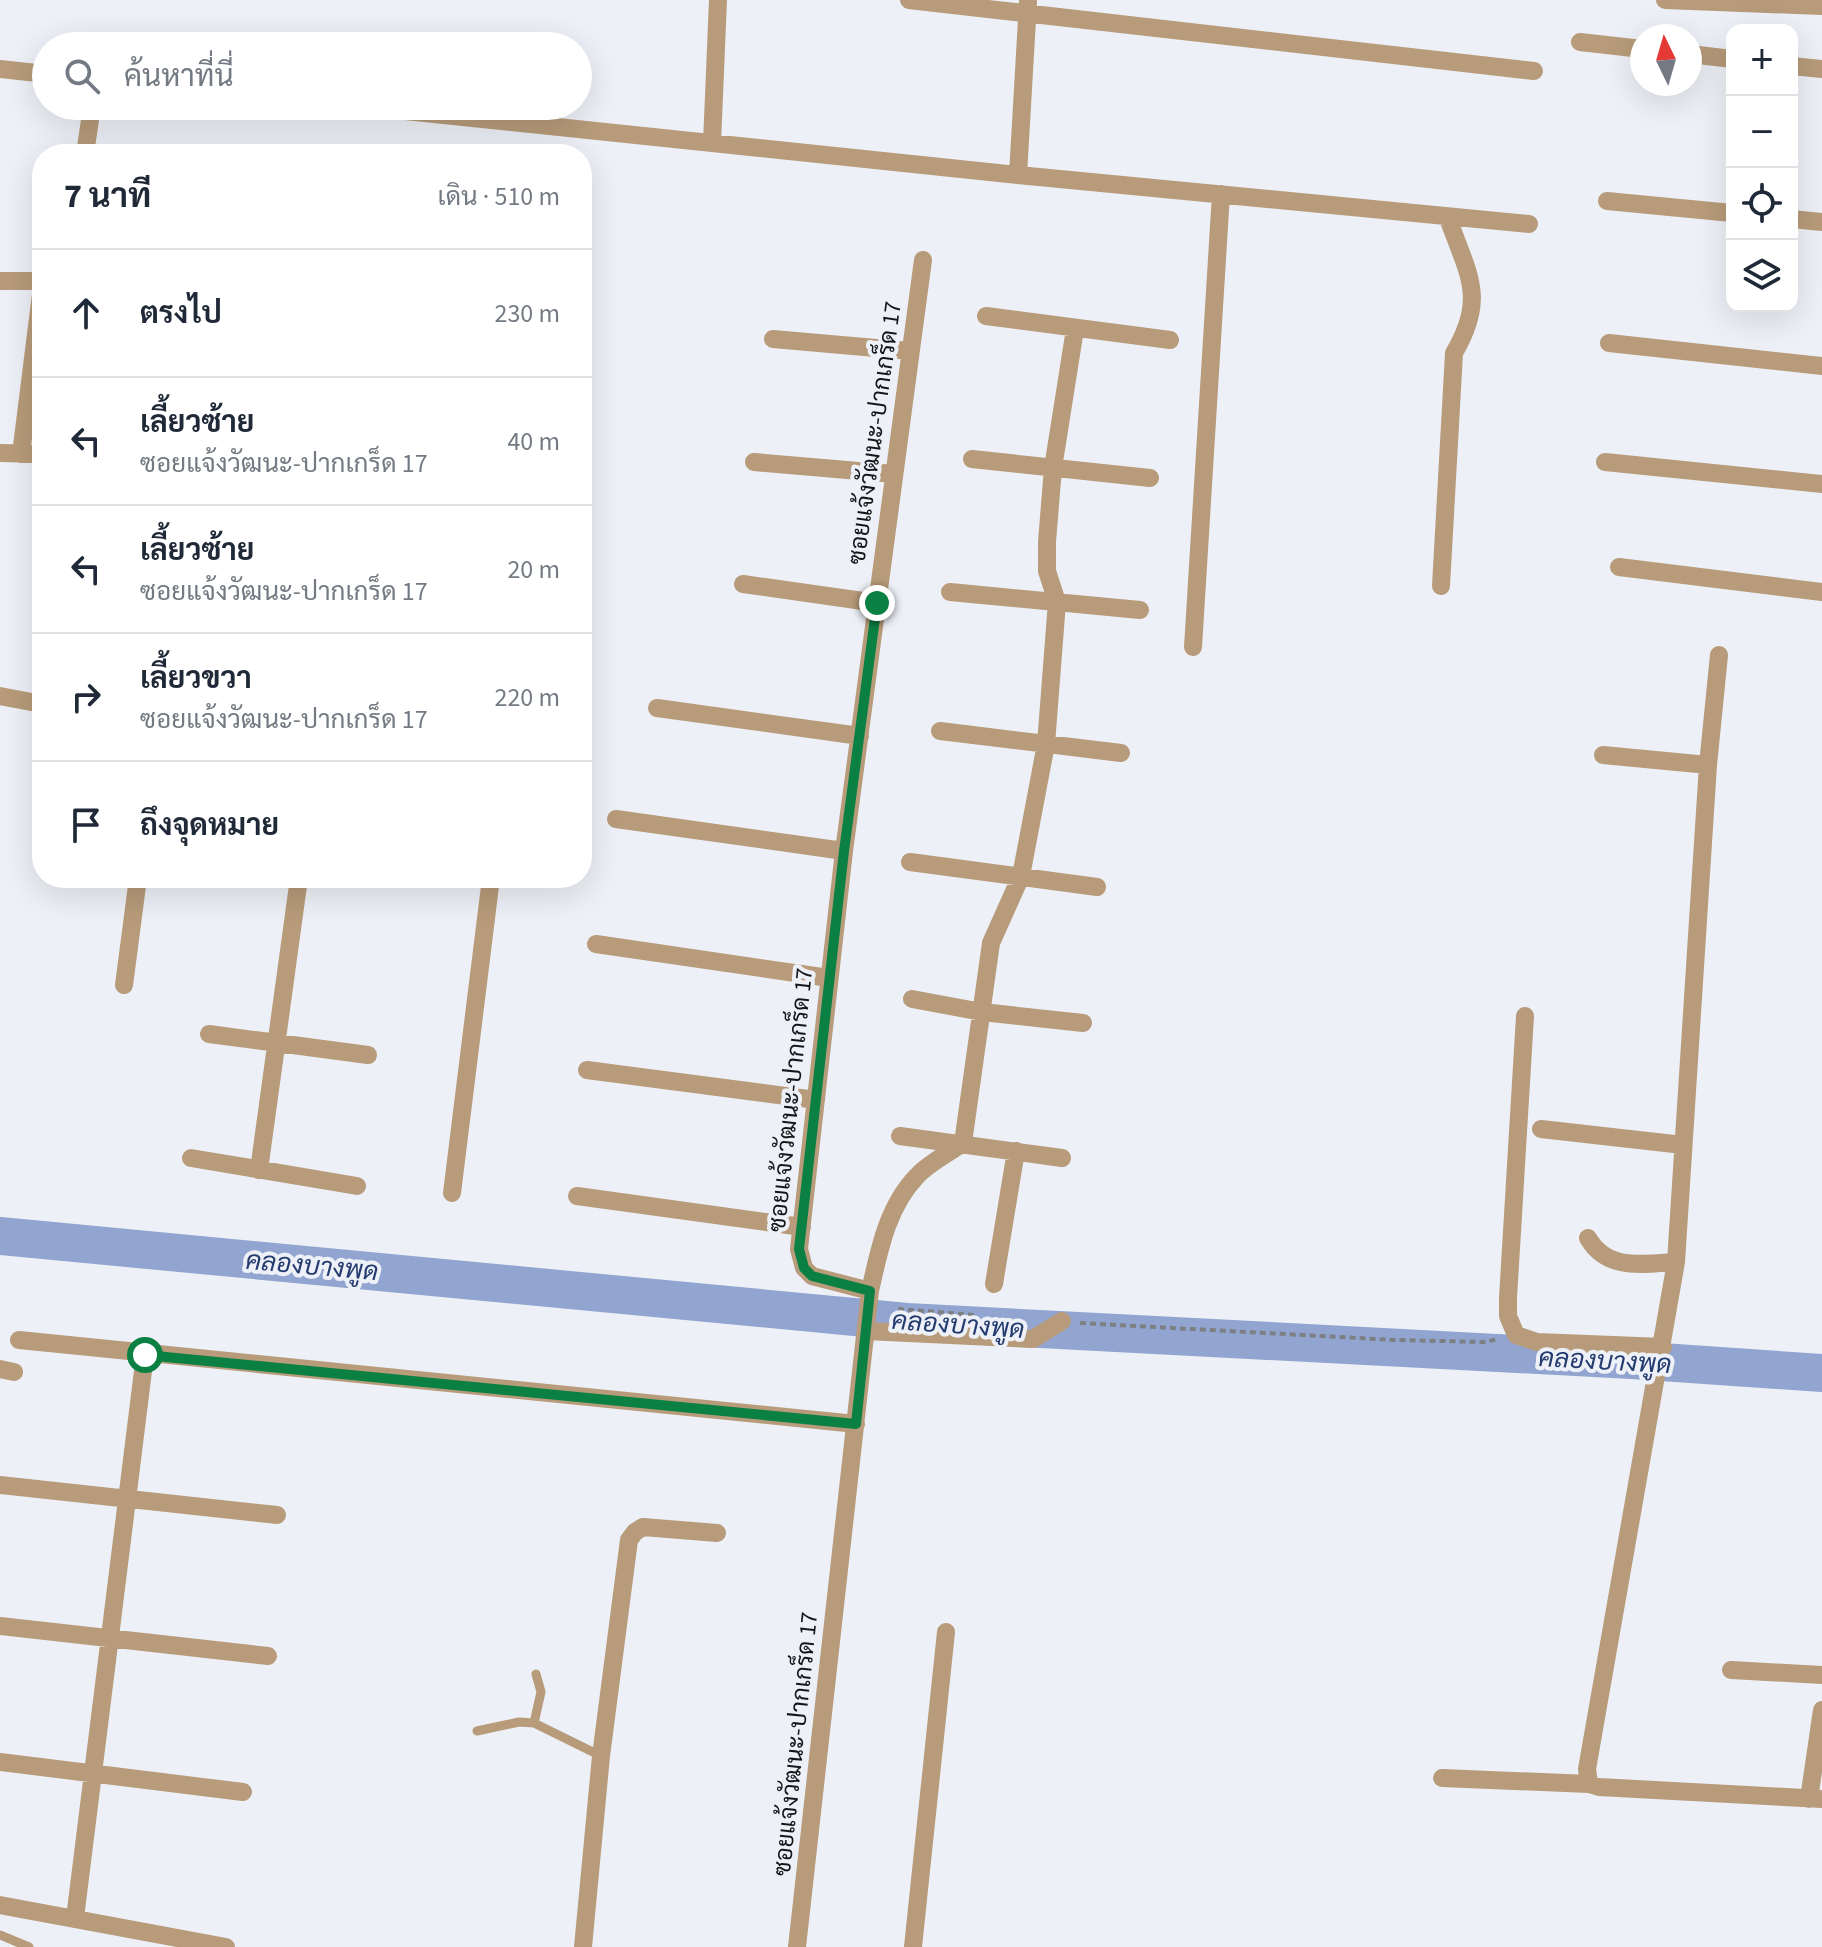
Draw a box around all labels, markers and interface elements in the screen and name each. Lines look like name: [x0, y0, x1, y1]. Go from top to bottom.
north arrow: [1630, 24, 1702, 96]
map controls: [1726, 24, 1798, 312]
button: +: [1726, 24, 1798, 96]
search box: [32, 32, 592, 120]
icon: search: [60, 54, 104, 98]
text: ค้นหาที่นี่: [124, 55, 234, 98]
button: −: [1726, 96, 1798, 168]
button: locate: [1726, 168, 1798, 240]
text: 7 นาที: [64, 172, 151, 221]
text: เดิน · 510 m: [438, 178, 560, 215]
button: layers: [1726, 240, 1798, 312]
icon: ahead: [64, 291, 108, 335]
text: ตรงไป: [140, 292, 222, 335]
text: 230 m: [494, 295, 560, 332]
street label: ซอยแจ้งวัฒนะ-ปากเกร็ด 17: [839, 299, 911, 567]
text: เลี้ยวซ้าย: [140, 401, 254, 444]
icon: left: [64, 419, 108, 463]
text: 40 m: [507, 423, 560, 460]
text: ซอยแจ้งวัฒนะ-ปากเกร็ด 17: [140, 445, 428, 482]
text: เลี้ยวซ้าย: [140, 529, 254, 572]
icon: left: [64, 547, 108, 591]
text: 20 m: [507, 551, 560, 588]
text: ซอยแจ้งวัฒนะ-ปากเกร็ด 17: [140, 573, 428, 610]
route end: [859, 585, 895, 621]
text: เลี้ยวขวา: [140, 657, 252, 700]
icon: right: [64, 675, 108, 719]
text: 220 m: [494, 679, 560, 716]
text: ซอยแจ้งวัฒนะ-ปากเกร็ด 17: [140, 701, 428, 738]
icon: arrive: [64, 803, 108, 847]
text: ถึงจุดหมาย: [140, 804, 279, 847]
street label: ซอยแจ้งวัฒนะ-ปากเกร็ด 17: [760, 966, 822, 1234]
water label: คลองบางพูด: [244, 1242, 380, 1290]
water label: คลองบางพูด: [890, 1302, 1026, 1348]
route start: [127, 1337, 163, 1373]
water label: คลองบางพูด: [1538, 1339, 1672, 1383]
street label: ซอยแจ้งวัฒนะ-ปากเกร็ด 17: [765, 1610, 827, 1878]

